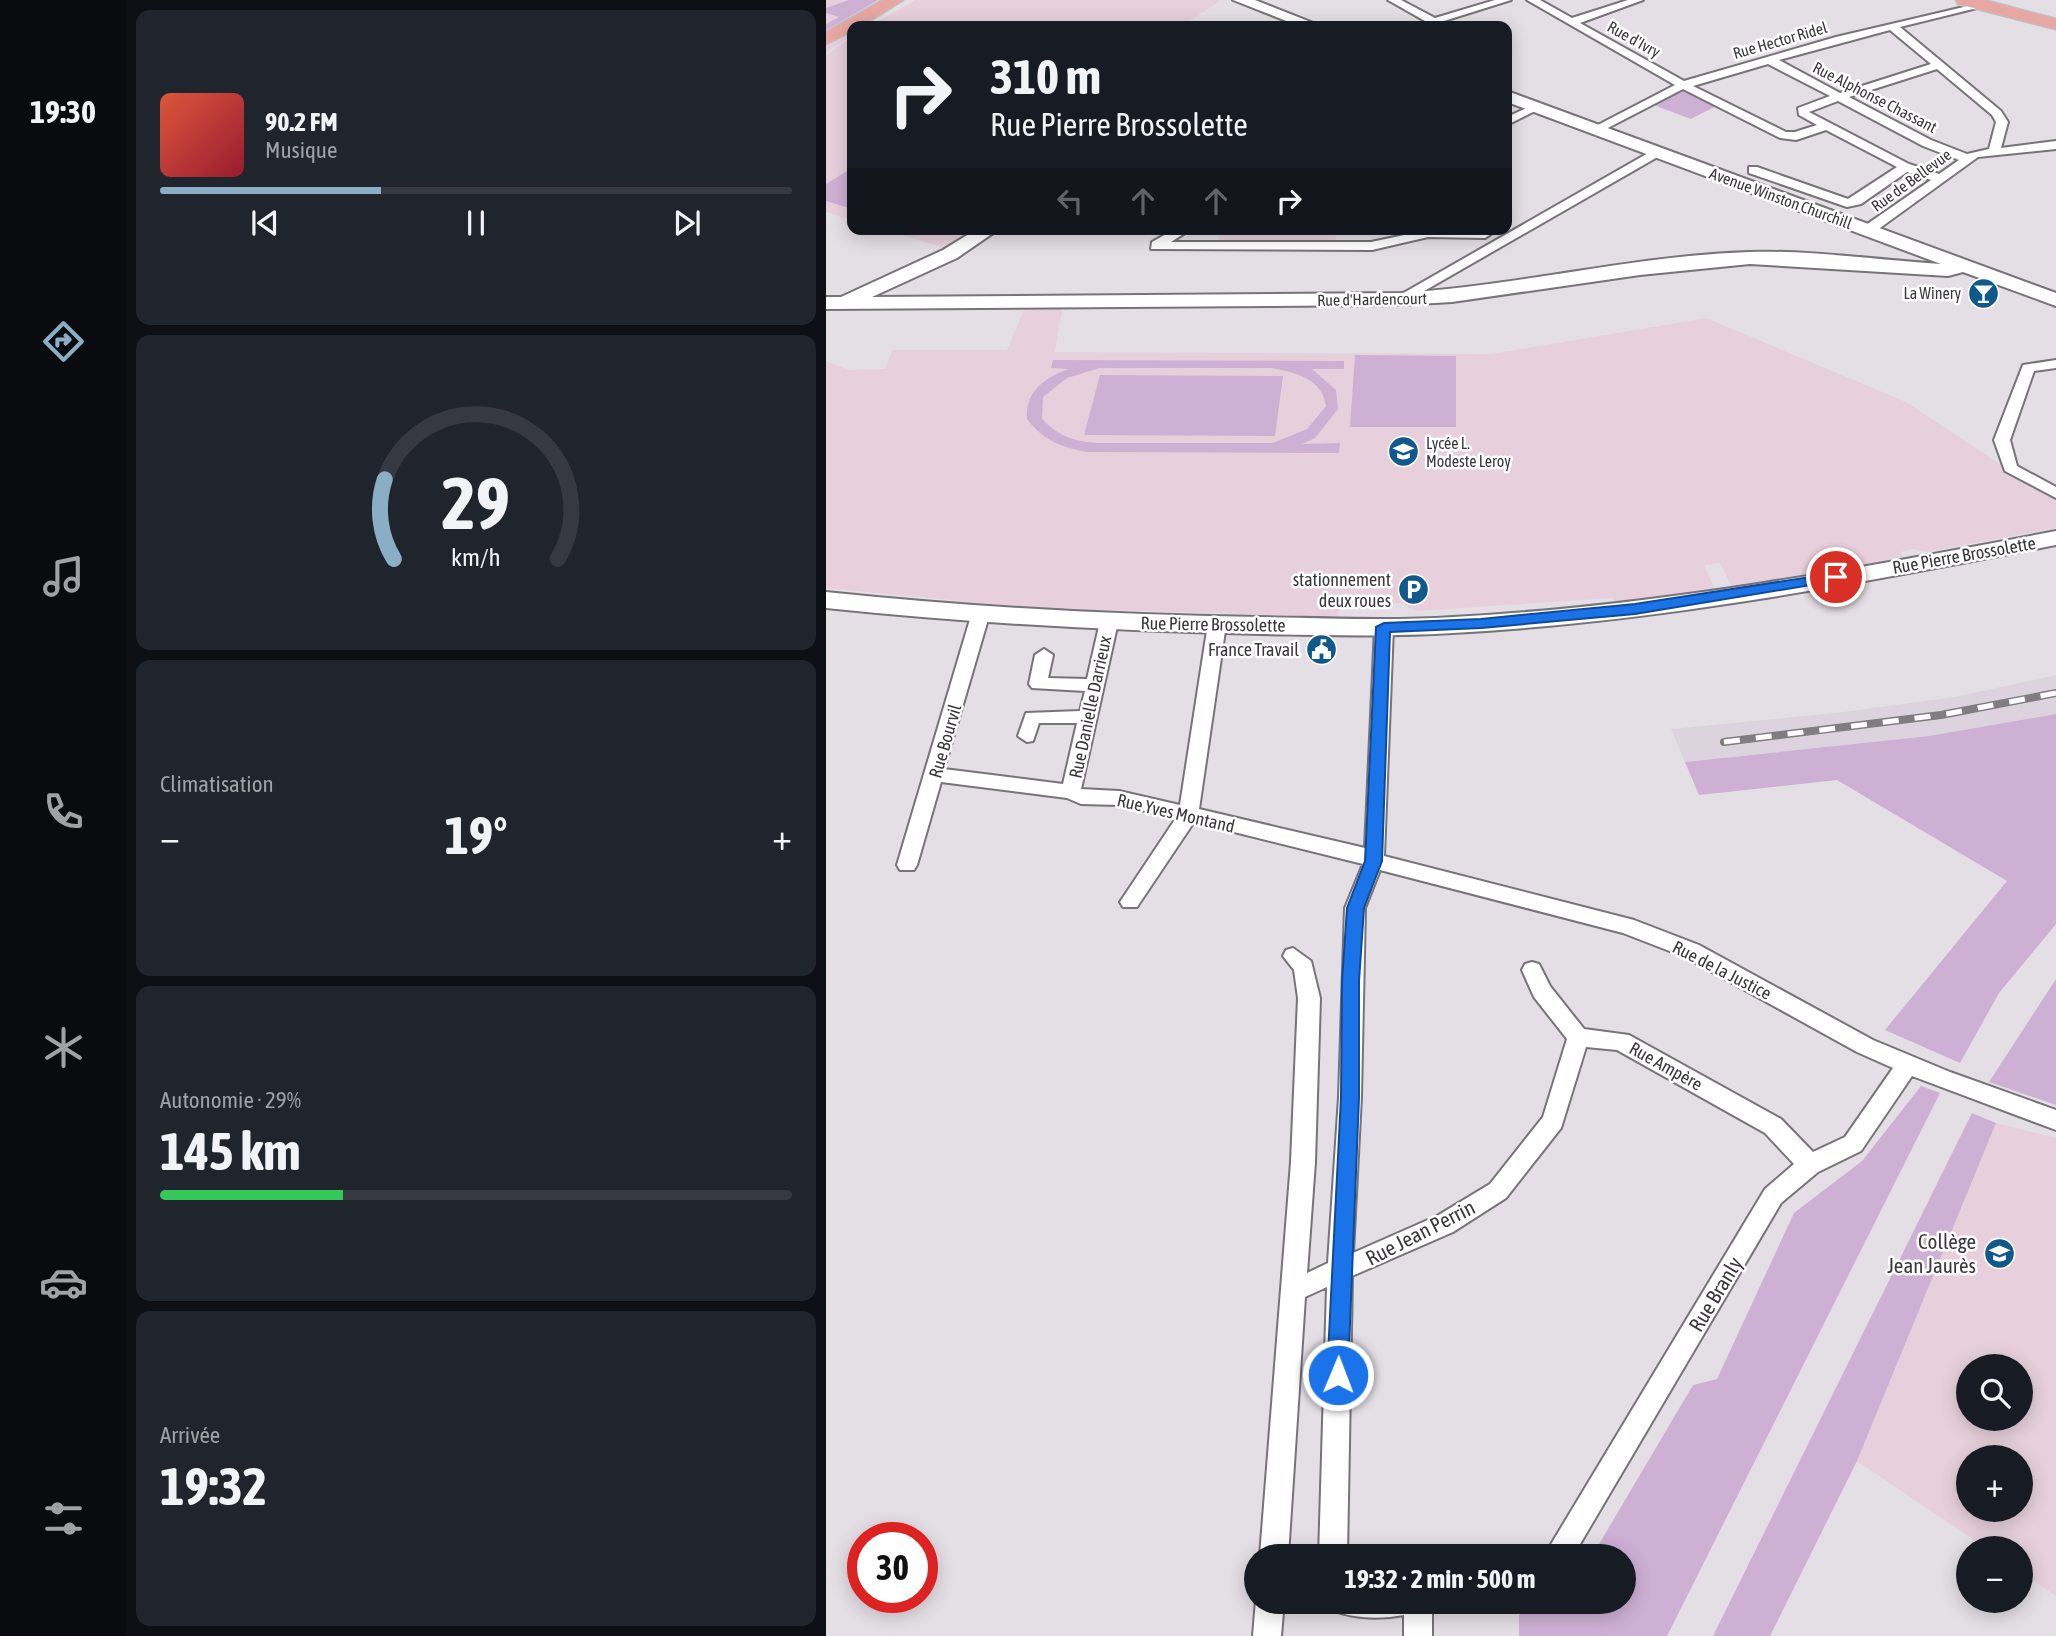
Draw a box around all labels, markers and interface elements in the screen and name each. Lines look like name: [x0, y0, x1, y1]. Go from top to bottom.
street label: Rue d'Ivry: [1604, 17, 1664, 62]
street label: Rue Hector Ridel: [1731, 18, 1830, 62]
text: 310 m: [990, 48, 1101, 104]
icon: right: [875, 49, 966, 140]
street label: Rue Alphonse Chassant: [1810, 58, 1940, 137]
text: 19:30: [30, 93, 96, 130]
text: Rue Pierre Brossolette: [990, 106, 1248, 143]
text: 90.2 FM: [265, 107, 338, 137]
text: Musique: [265, 137, 337, 163]
street label: Rue de Bellevue: [1868, 145, 1954, 215]
street label: Avenue Winston Churchill: [1707, 164, 1855, 232]
icon: left: [1051, 182, 1089, 220]
icon: ahead: [1124, 182, 1162, 220]
icon: ahead: [1197, 182, 1235, 220]
icon: right: [1270, 182, 1308, 220]
icon: previous: [246, 204, 284, 242]
icon: pause: [457, 204, 495, 242]
icon: next: [668, 204, 706, 242]
bar icon: La Winery: [1967, 276, 2001, 310]
place label: La Winery: [1904, 284, 1961, 303]
street label: Rue d'Hardencourt: [1317, 289, 1427, 309]
icon: directions: [39, 317, 88, 366]
place label: Lycée L. Modeste Leroy: [1426, 434, 1511, 471]
school or university icon: Lycée L. Modeste Leroy: [1386, 435, 1420, 469]
text: 29: [442, 461, 510, 544]
street label: Rue Pierre Brossolette: [1891, 532, 2037, 578]
text: km/h: [451, 543, 501, 571]
pin: [1806, 547, 1866, 607]
icon: music: [39, 552, 88, 601]
icon: arrive: [1817, 558, 1855, 596]
place label: stationnement deux roues: [1293, 569, 1391, 611]
parking icon: stationnement deux roues: [1397, 572, 1431, 606]
street label: Rue Pierre Brossolette: [1140, 612, 1286, 636]
public building icon: France Travail: [1305, 632, 1339, 666]
street label: Rue Danielle Darrieux: [1065, 634, 1115, 780]
place label: France Travail: [1208, 639, 1299, 660]
street label: Rue Bourvil: [924, 702, 966, 780]
text: Climatisation: [160, 771, 274, 797]
icon: phone: [39, 787, 88, 836]
street label: Rue Yves Montand: [1115, 789, 1237, 837]
text: 19°: [444, 805, 508, 865]
text: −: [160, 815, 180, 858]
text: +: [772, 815, 792, 858]
street label: Rue de la Justice: [1669, 936, 1775, 1004]
icon: climate: [39, 1023, 88, 1072]
street label: Rue Ampère: [1626, 1037, 1706, 1095]
text: Autonomie · 29%: [160, 1087, 301, 1113]
text: 145 km: [160, 1121, 301, 1181]
street label: Rue Jean Perrin: [1361, 1194, 1479, 1270]
place label: Collège Jean Jaurès: [1887, 1229, 1976, 1277]
school or university icon: Collège Jean Jaurès: [1982, 1236, 2016, 1270]
street label: Rue Branly: [1683, 1252, 1747, 1336]
icon: car: [39, 1258, 88, 1307]
position arrow: [1301, 1338, 1375, 1412]
map controls: [1956, 1354, 2033, 1613]
button: search: [1956, 1354, 2033, 1431]
text: Arrivée: [160, 1422, 220, 1448]
button: +: [1956, 1445, 2033, 1522]
text: 19:32: [160, 1456, 267, 1516]
icon: filters: [39, 1494, 88, 1543]
speed limit sign: 30: [847, 1522, 938, 1613]
button: −: [1956, 1536, 2033, 1613]
text: 19:32 · 2 min · 500 m: [1345, 1564, 1535, 1594]

